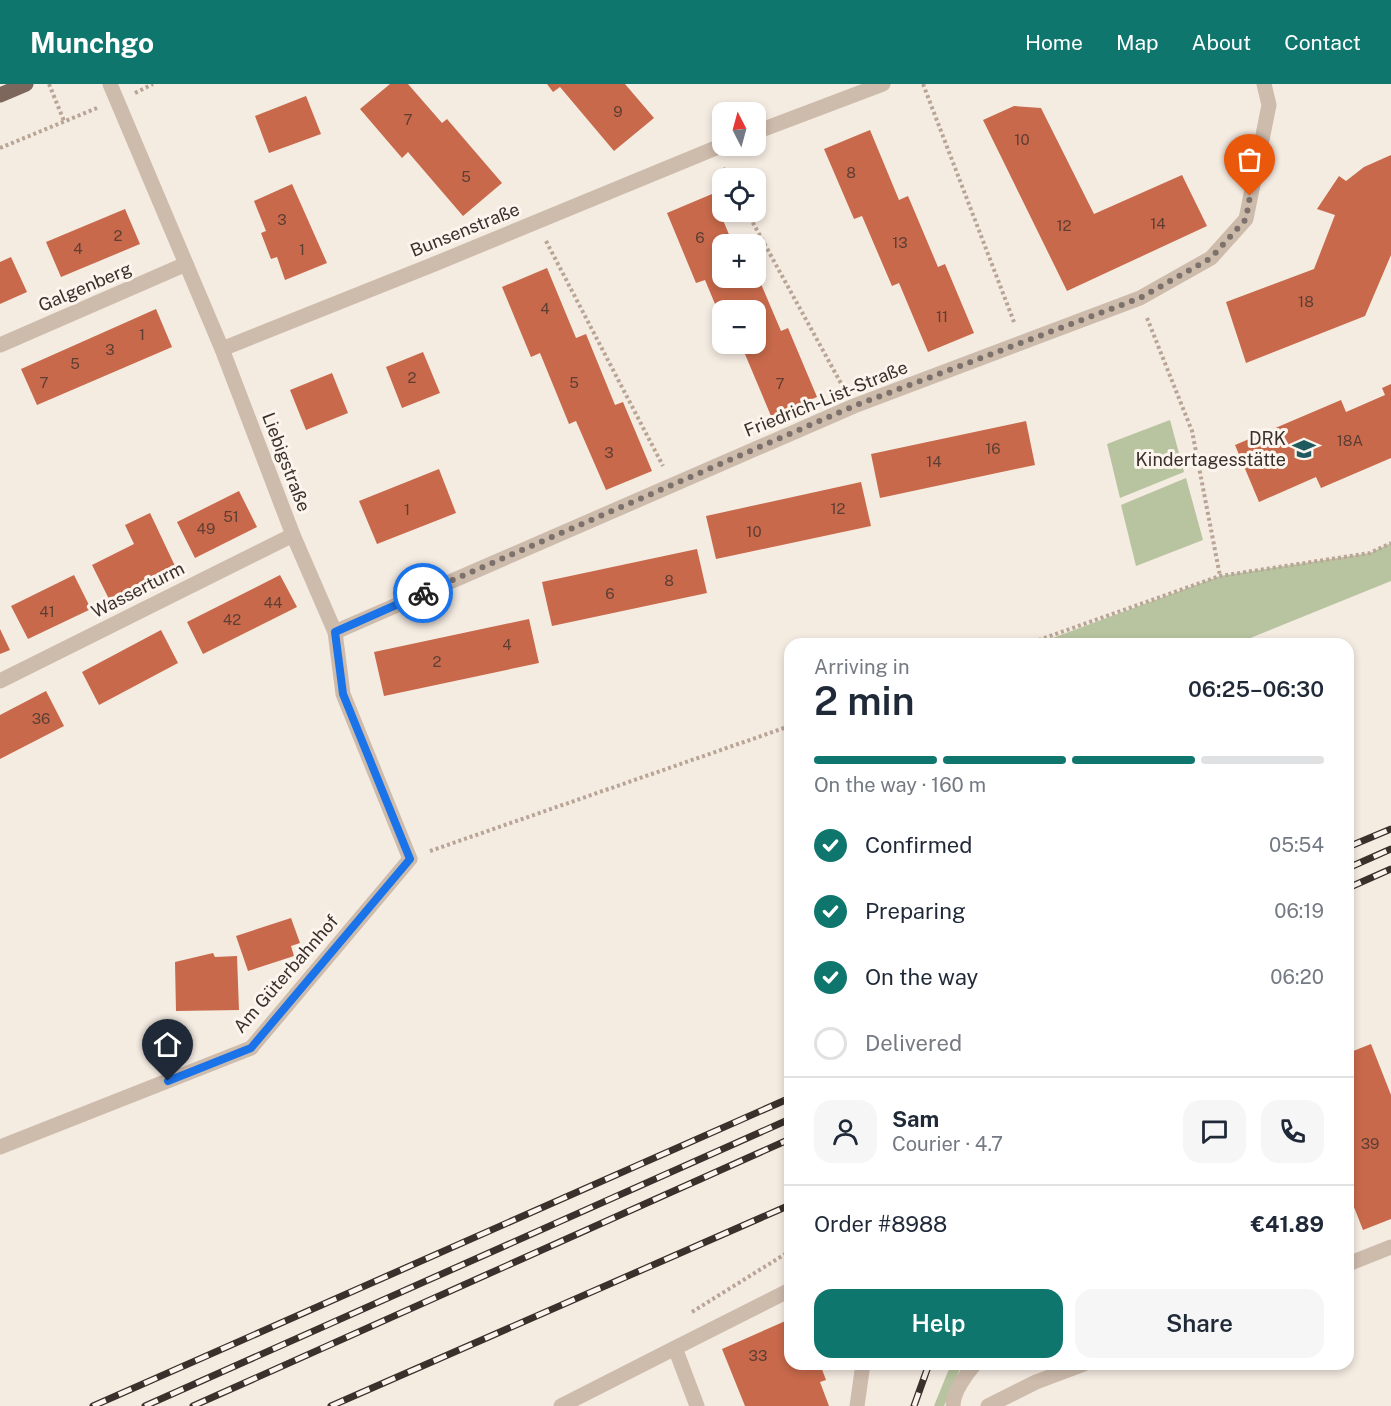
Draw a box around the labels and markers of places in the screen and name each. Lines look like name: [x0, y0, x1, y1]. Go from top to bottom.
pin: [1224, 134, 1275, 196]
place label: DRK Kindertagesstätte: [1136, 428, 1286, 470]
school or university icon: DRK Kindertagesstätte: [1291, 436, 1317, 462]
pin: [142, 1019, 193, 1081]

